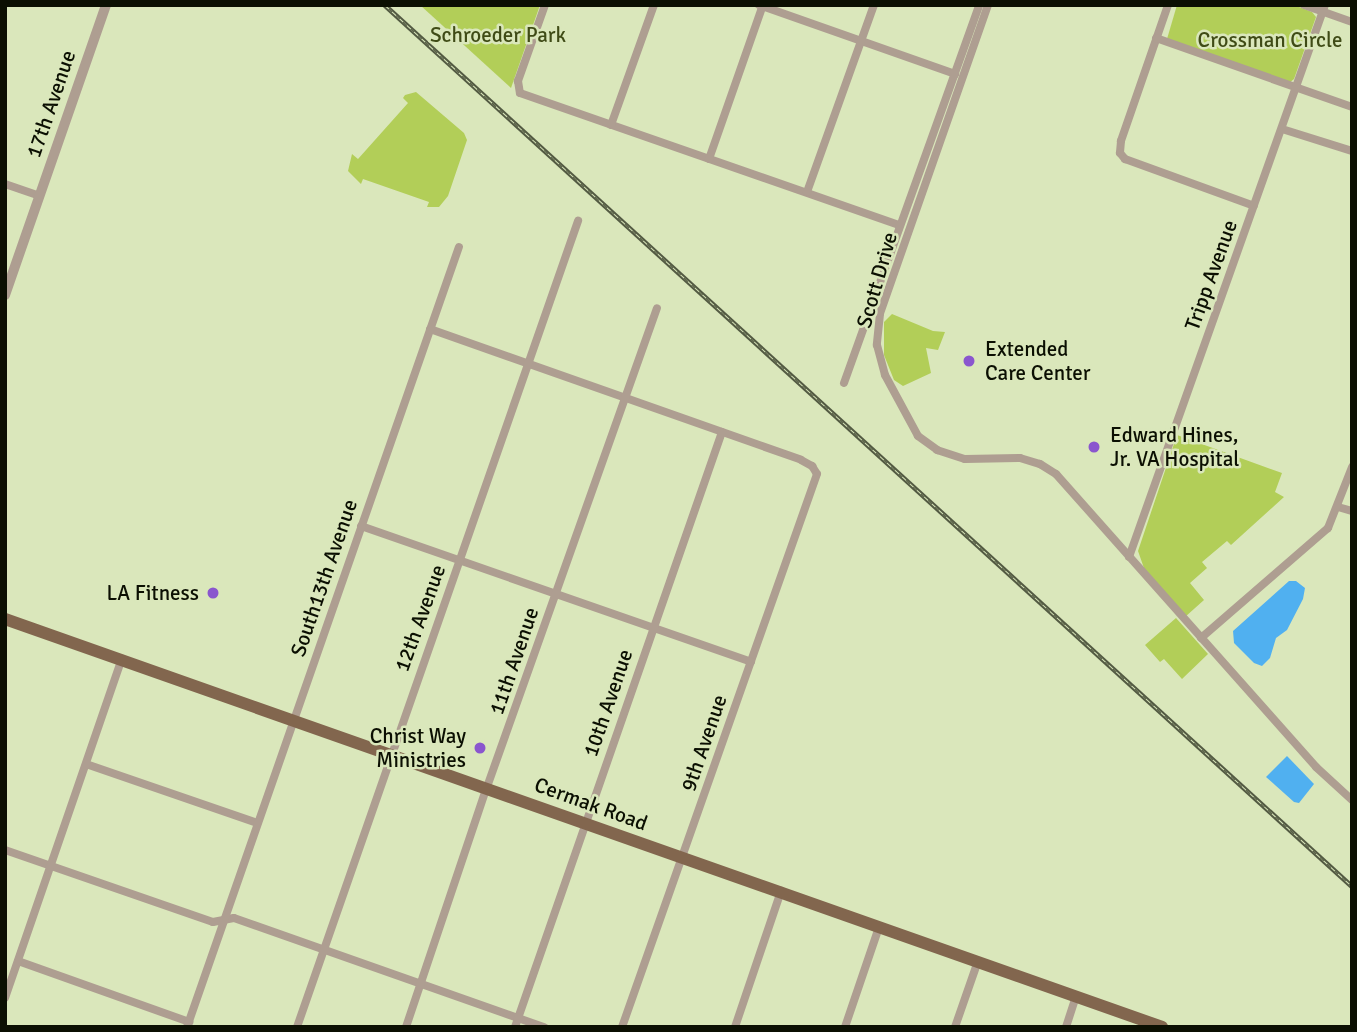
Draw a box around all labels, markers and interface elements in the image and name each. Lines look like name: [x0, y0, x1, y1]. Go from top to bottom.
park label: Schroeder Park: [430, 22, 566, 48]
park label: Crossman Circle: [1198, 27, 1342, 53]
street label: 17th Avenue: [21, 47, 81, 161]
street label: Tripp Avenue: [1179, 216, 1243, 334]
street label: Scott Drive: [851, 229, 903, 331]
place label: Extended Care Center: [985, 336, 1091, 386]
marker: Extended Care Center: [959, 351, 979, 371]
place label: Edward Hines, Jr. VA Hospital: [1110, 422, 1239, 472]
marker: Edward Hines, Jr. VA Hospital: [1084, 437, 1104, 457]
street label: South13th Avenue: [285, 496, 363, 660]
street label: 12th Avenue: [389, 561, 451, 675]
place label: LA Fitness: [107, 580, 199, 606]
marker: LA Fitness: [205, 585, 221, 601]
street label: 11th Avenue: [484, 604, 544, 718]
street label: 10th Avenue: [578, 646, 638, 760]
street label: 9th Avenue: [676, 691, 732, 795]
place label: Christ Way Ministries: [370, 723, 466, 773]
marker: Christ Way Ministries: [472, 740, 488, 756]
street label: Cermak Road: [531, 772, 651, 836]

